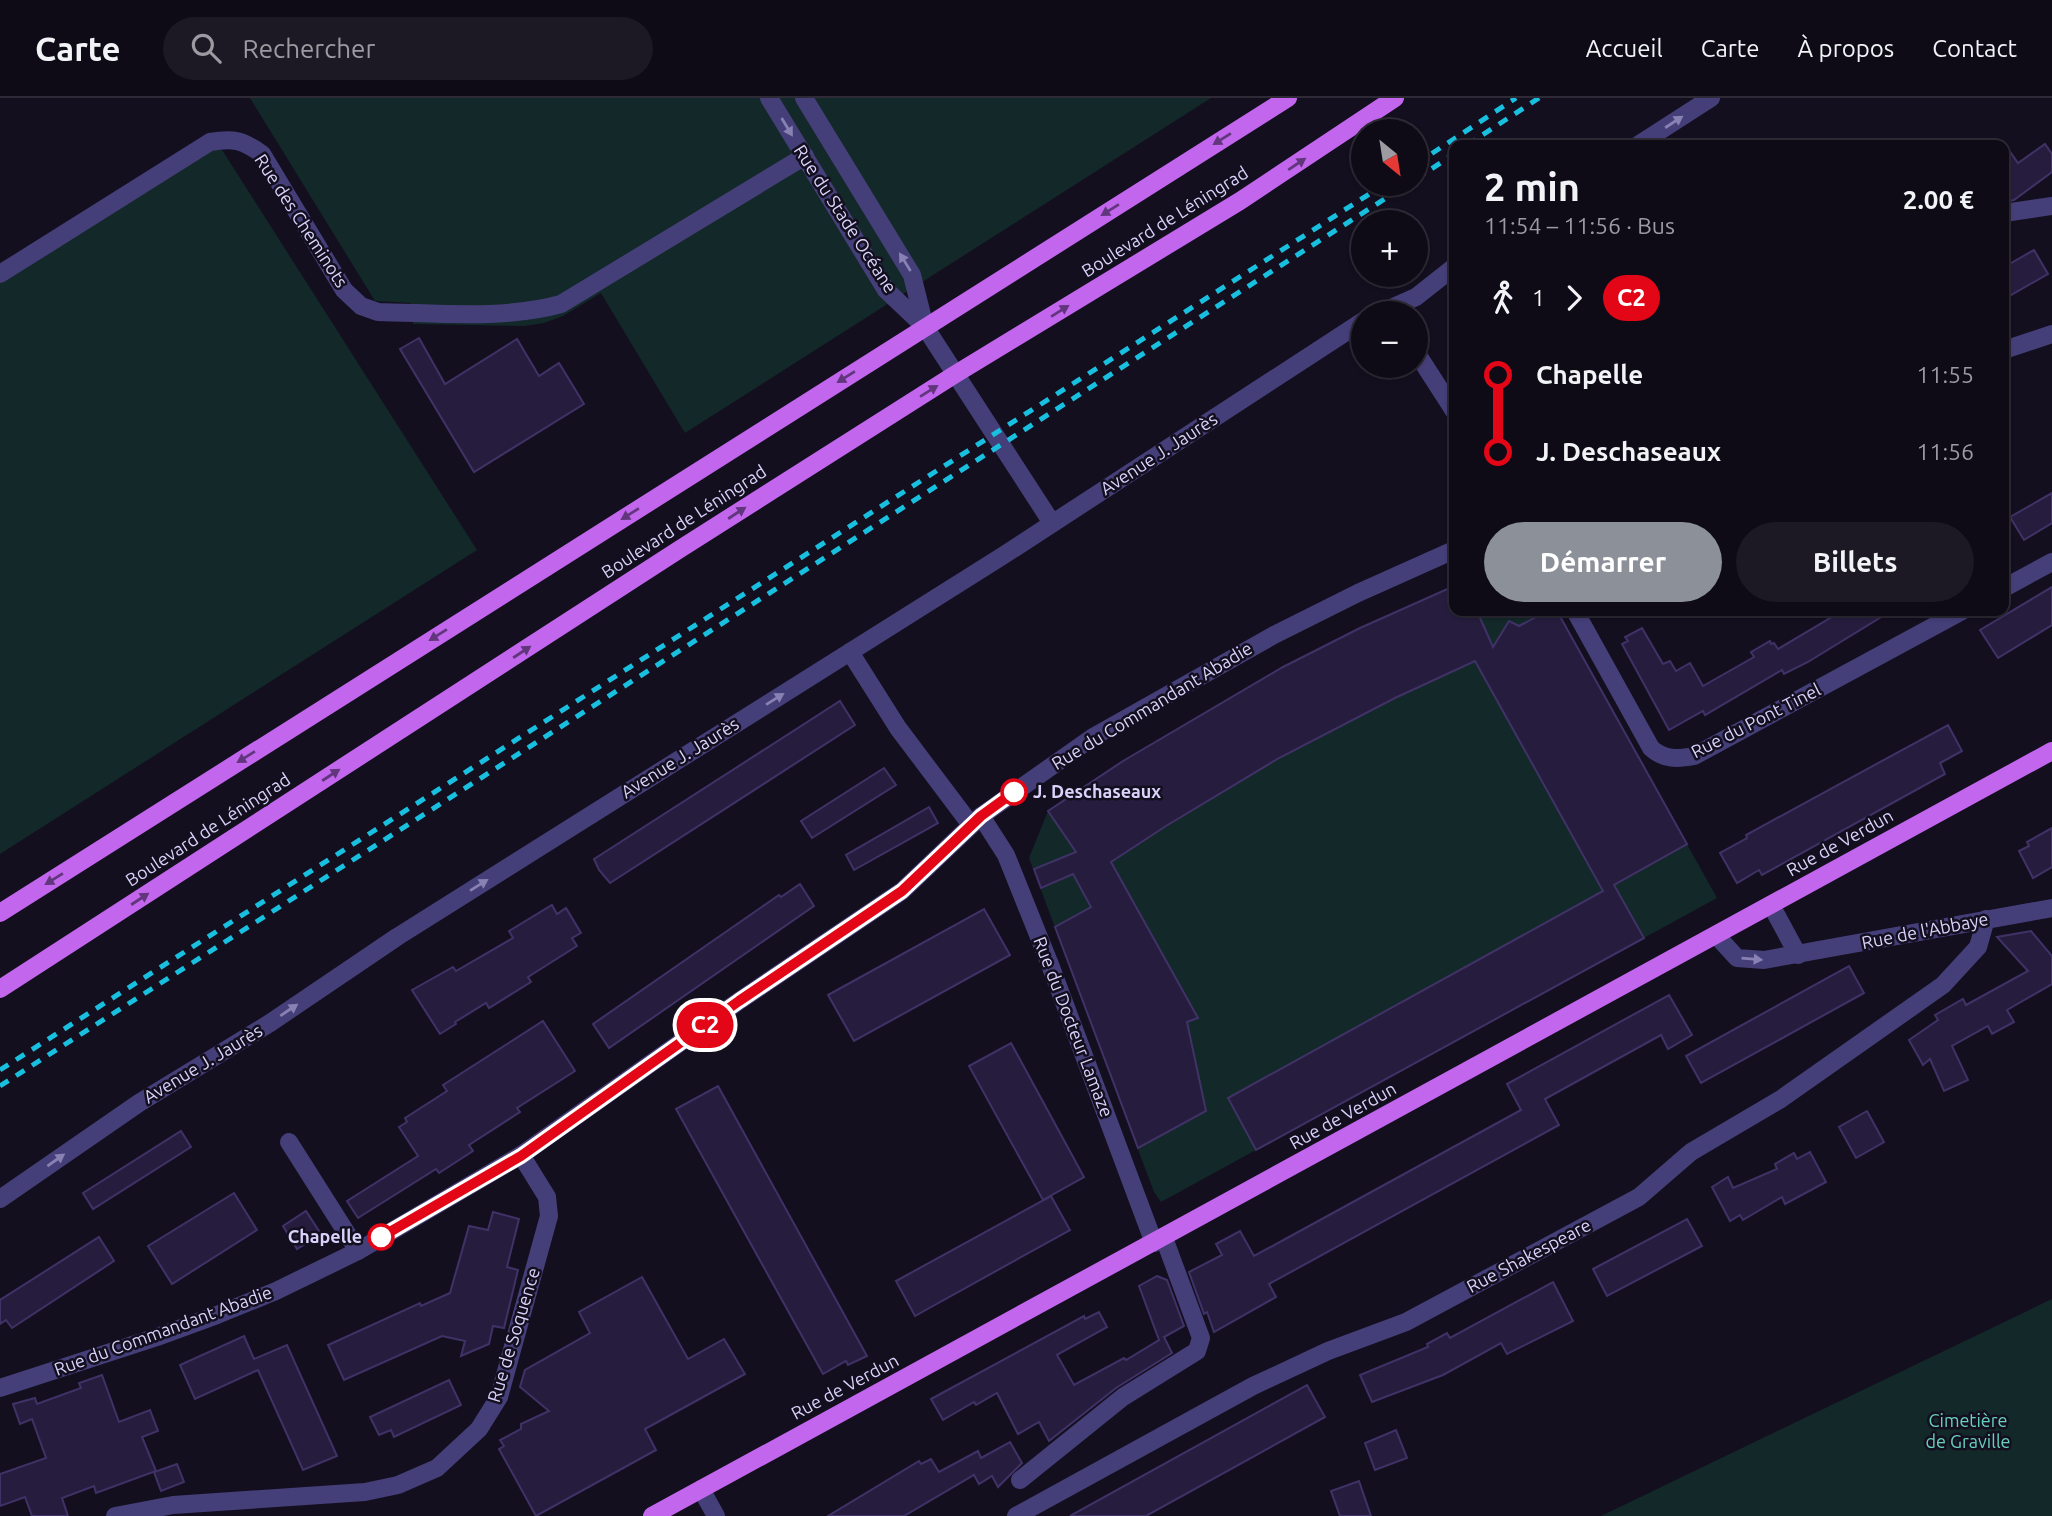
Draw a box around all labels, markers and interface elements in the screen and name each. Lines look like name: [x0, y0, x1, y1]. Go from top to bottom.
search box: [163, 17, 653, 80]
icon: search: [187, 29, 225, 67]
text: Carte: [35, 30, 121, 67]
text: Rechercher: [243, 34, 375, 63]
text: Accueil: [1586, 35, 1663, 62]
text: Carte: [1701, 35, 1760, 62]
text: À propos: [1798, 35, 1894, 62]
text: Contact: [1932, 35, 2017, 62]
one-way arrow: [1664, 115, 1684, 128]
one-way arrow: [780, 118, 793, 137]
north arrow: [1351, 119, 1428, 196]
map controls: [1351, 119, 1428, 378]
one-way arrow: [1212, 132, 1231, 145]
street label: Rue du Stade Océane: [790, 141, 901, 296]
street label: Rue des Cheminots: [251, 150, 352, 291]
one-way arrow: [1287, 157, 1307, 170]
street label: Boulevard de Léningrad: [1078, 162, 1251, 280]
text: 2 min: [1484, 166, 1580, 208]
text: 2.00 €: [1903, 185, 1974, 214]
one-way arrow: [1101, 203, 1119, 217]
button: +: [1351, 210, 1428, 287]
text: 11:54 – 11:56 · Bus: [1484, 213, 1675, 238]
one-way arrow: [898, 253, 911, 272]
icon: walk: [1484, 279, 1522, 317]
icon: forward: [1555, 279, 1593, 317]
text: C2: [1617, 284, 1646, 311]
text: 1: [1532, 285, 1545, 310]
button: −: [1351, 301, 1428, 378]
one-way arrow: [1051, 305, 1070, 317]
text: Chapelle: [1536, 360, 1643, 389]
text: 11:55: [1916, 362, 1974, 387]
one-way arrow: [837, 370, 856, 383]
one-way arrow: [920, 384, 939, 397]
street label: Avenue J. Jaurès: [1096, 408, 1221, 498]
text: J. Deschaseaux: [1536, 437, 1721, 466]
text: 11:56: [1916, 439, 1974, 464]
street label: Boulevard de Léningrad: [598, 461, 769, 582]
one-way arrow: [728, 506, 747, 519]
one-way arrow: [620, 507, 640, 520]
button: Démarrer: [1484, 522, 1722, 602]
button: Billets: [1736, 522, 1974, 602]
one-way arrow: [428, 629, 448, 642]
street label: Rue du Commandant Abadie: [1048, 637, 1255, 773]
one-way arrow: [512, 645, 531, 658]
street label: Rue du Pont Tinel: [1687, 679, 1824, 761]
one-way arrow: [765, 693, 785, 706]
street label: Avenue J. Jaurès: [617, 713, 742, 801]
one-way arrow: [236, 751, 255, 764]
street label: Boulevard de Léningrad: [122, 769, 293, 890]
one-way arrow: [321, 769, 340, 782]
marker: J. Deschaseaux: [1001, 779, 1027, 805]
place label: J. Deschaseaux: [1033, 781, 1161, 801]
street label: Rue de Verdun: [1783, 805, 1896, 880]
one-way arrow: [44, 872, 63, 885]
one-way arrow: [469, 879, 488, 892]
one-way arrow: [130, 892, 149, 905]
street label: Rue de l'Abbaye: [1860, 908, 1990, 952]
street label: Rue du Docteur Lamaze: [1030, 934, 1118, 1120]
one-way arrow: [1741, 954, 1763, 965]
line badge: C2: [674, 1002, 736, 1048]
one-way arrow: [279, 1004, 298, 1017]
text: C2: [691, 1011, 719, 1038]
street label: Avenue J. Jaurès: [139, 1020, 266, 1107]
street label: Rue de Verdun: [1286, 1078, 1399, 1153]
one-way arrow: [47, 1153, 65, 1167]
street label: Rue Shakespeare: [1463, 1214, 1594, 1296]
marker: Chapelle: [368, 1224, 394, 1250]
place label: Chapelle: [288, 1226, 362, 1246]
street label: Rue de Soquence: [483, 1265, 543, 1404]
street label: Rue du Commandant Abadie: [51, 1281, 274, 1379]
street label: Rue de Verdun: [787, 1349, 902, 1423]
park label: Cimetière de Graville: [1925, 1410, 2011, 1451]

